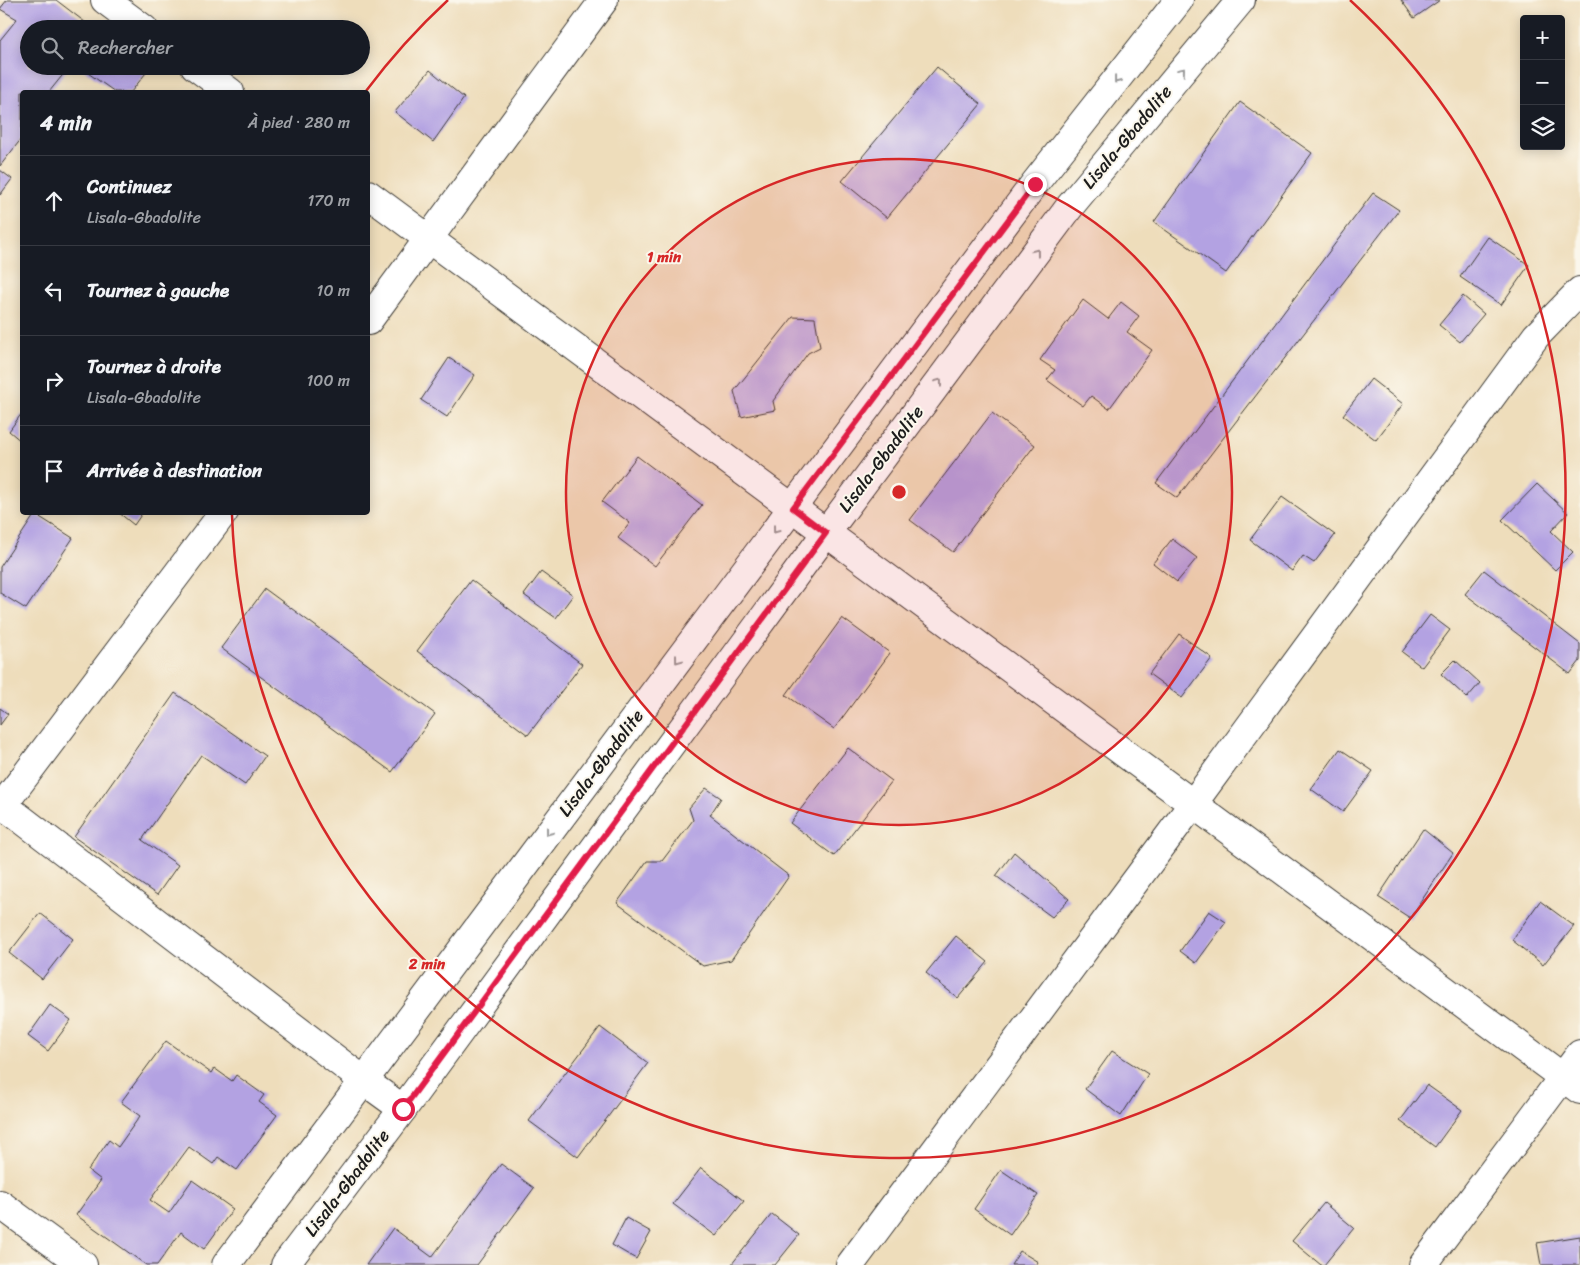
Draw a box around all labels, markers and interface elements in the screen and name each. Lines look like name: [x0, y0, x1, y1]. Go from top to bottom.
map controls: [1520, 15, 1565, 150]
button: +: [1520, 15, 1565, 60]
search box: [20, 20, 370, 75]
text: Rechercher: [78, 31, 173, 64]
icon: search: [38, 34, 66, 62]
button: −: [1520, 60, 1565, 105]
one-way arrow: [1177, 68, 1185, 77]
one-way arrow: [1114, 74, 1122, 83]
street label: Lisala-Gbadolite: [1074, 78, 1180, 196]
text: 4 min: [40, 104, 92, 142]
button: layers: [1520, 105, 1565, 150]
text: À pied · 280 m: [248, 108, 350, 137]
text: Continuez: [87, 170, 172, 203]
route end: [1024, 173, 1047, 196]
text: 170 m: [307, 186, 350, 215]
icon: ahead: [40, 187, 68, 215]
text: Lisala-Gbadolite: [87, 203, 201, 232]
text: 1 min: [647, 244, 682, 270]
one-way arrow: [1030, 248, 1039, 258]
text: Tournez à gauche: [87, 274, 229, 307]
text: 10 m: [317, 276, 350, 305]
icon: left: [40, 277, 68, 305]
text: Tournez à droite: [87, 350, 221, 383]
text: 100 m: [306, 366, 350, 395]
icon: right: [40, 367, 68, 395]
one-way arrow: [933, 379, 941, 388]
text: Lisala-Gbadolite: [87, 383, 201, 412]
street label: Lisala-Gbadolite: [830, 398, 932, 520]
text: Arrivée à destination: [87, 454, 262, 487]
icon: arrive: [40, 457, 68, 485]
centre of rings: [890, 483, 908, 501]
one-way arrow: [773, 524, 782, 534]
one-way arrow: [676, 654, 684, 663]
street label: Lisala-Gbadolite: [550, 702, 652, 824]
one-way arrow: [546, 826, 555, 836]
text: 2 min: [408, 951, 446, 977]
route start: [392, 1098, 415, 1121]
street label: Lisala-Gbadolite: [296, 1122, 398, 1244]

